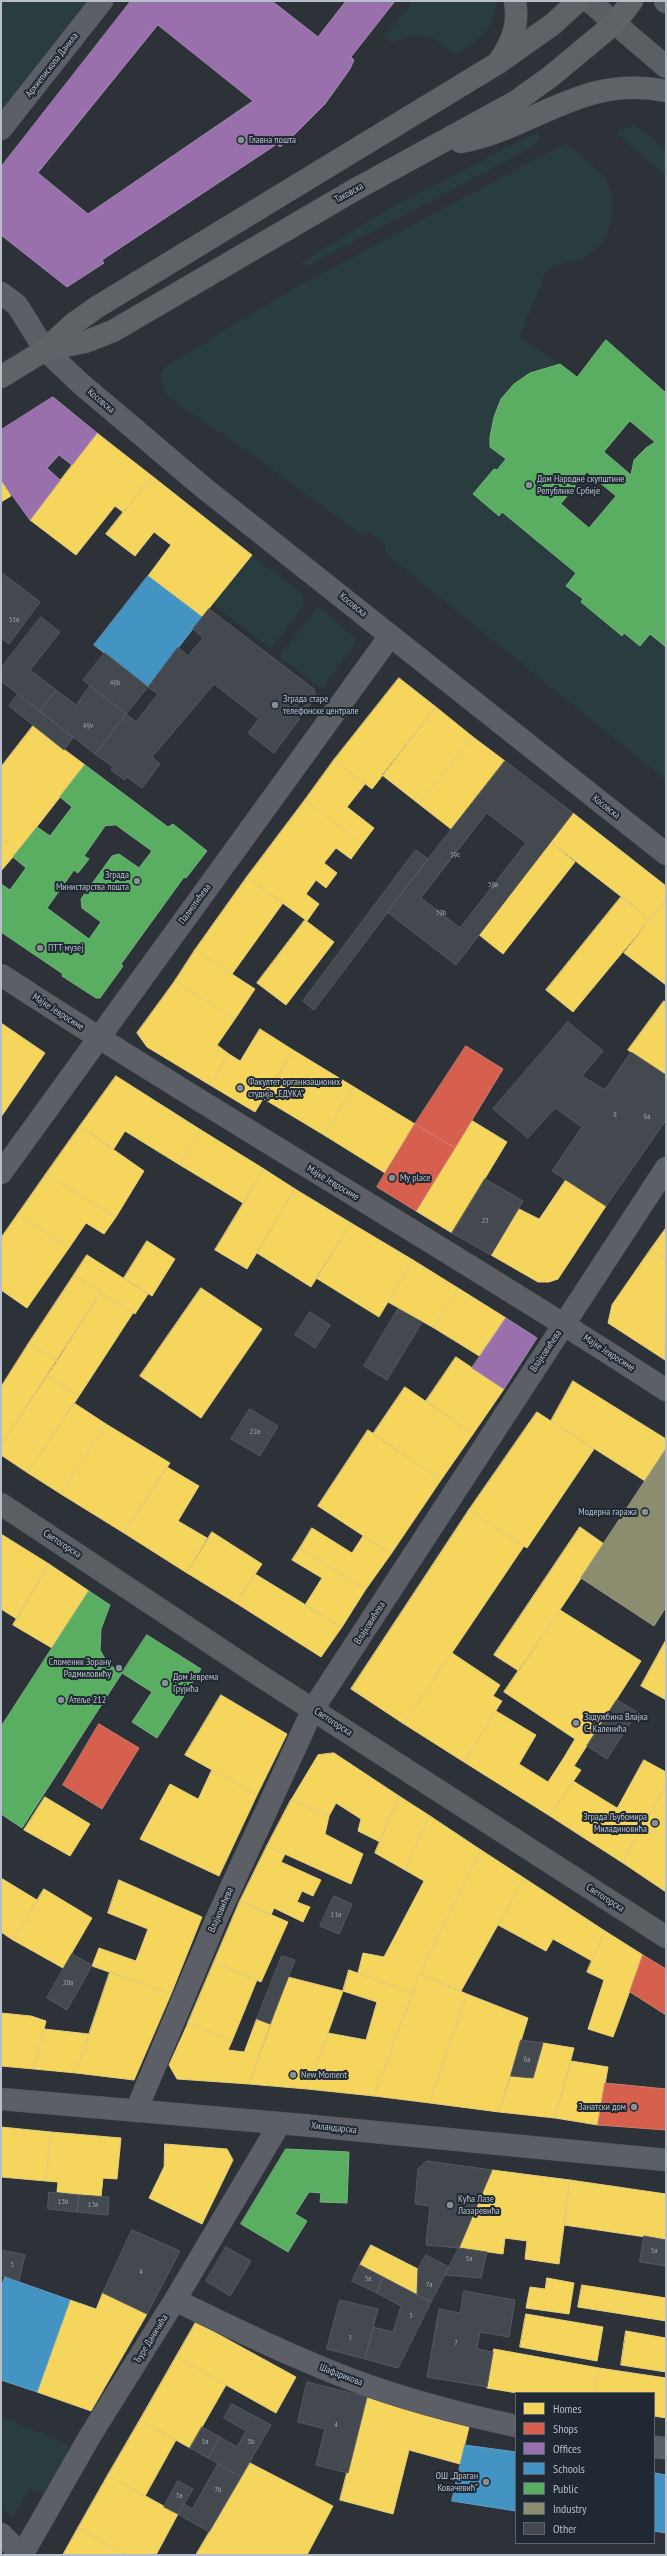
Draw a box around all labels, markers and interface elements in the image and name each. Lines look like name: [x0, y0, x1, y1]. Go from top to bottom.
street label: Архиепископа Данила: [23, 30, 81, 100]
place label: Главна пошта: [249, 134, 296, 146]
marker: Главна пошта: [236, 135, 246, 145]
street label: Таковска: [332, 180, 366, 206]
street label: Косовска: [85, 386, 117, 416]
place label: Дом Народне скупштине Републике Србије: [537, 473, 624, 496]
marker: Дом Народне скупштине Републике Србије: [524, 480, 534, 490]
street label: Косовска: [337, 590, 369, 620]
house number: 51a: [9, 615, 19, 625]
house number: 49b: [110, 678, 120, 688]
place label: Зграда старе телефонске централе: [283, 693, 359, 716]
marker: Зграда старе телефонске централе: [270, 700, 280, 710]
house number: 49v: [83, 721, 93, 731]
street label: Косовска: [590, 792, 622, 822]
house number: 39c: [450, 850, 460, 860]
place label: Зграда Министарства пошта: [56, 869, 129, 892]
marker: Зграда Министарства пошта: [132, 876, 142, 886]
house number: 39a: [488, 880, 498, 890]
street label: Палмотићева: [176, 881, 214, 927]
house number: 39b: [436, 908, 446, 918]
place label: ПТТ музеј: [48, 942, 83, 954]
marker: ПТТ музеј: [35, 943, 45, 953]
street label: Мајке Јевросиме: [30, 991, 86, 1033]
place label: Факултет организационих студија „ЕДУКА”: [248, 1076, 340, 1100]
marker: Факултет организационих студија „ЕДУКА”: [235, 1083, 245, 1093]
house number: 8: [613, 1110, 617, 1120]
house number: 6a: [644, 1112, 650, 1122]
street label: Мајке Јевросиме: [305, 1163, 361, 1203]
place label: My place: [400, 1172, 430, 1184]
marker: My place: [387, 1173, 397, 1183]
house number: 23: [481, 1216, 489, 1226]
street label: Влајковићева: [528, 1328, 564, 1374]
street label: Мајке Јевросиме: [581, 1332, 637, 1374]
house number: 22a: [250, 1427, 260, 1437]
place label: Модерна гаража: [578, 1506, 637, 1518]
marker: Модерна гаража: [640, 1507, 650, 1517]
street label: Светогорска: [41, 1527, 83, 1561]
street label: Влајковићева: [352, 1600, 388, 1646]
place label: Споменик Зорану Радмиловићу: [49, 1656, 111, 1680]
marker: Споменик Зорану Радмиловићу: [114, 1663, 124, 1673]
place label: Дом Јеврема Грујића: [173, 1671, 218, 1694]
marker: Дом Јеврема Грујића: [160, 1678, 170, 1688]
place label: Атеље 212: [69, 1694, 106, 1706]
marker: Атеље 212: [56, 1695, 66, 1705]
street label: Светогорска: [312, 1705, 354, 1739]
place label: Задужбина Влајка С. Каленића: [584, 1711, 648, 1734]
marker: Задужбина Влајка С. Каленића: [571, 1718, 581, 1728]
place label: Зграда Љубомира Миладиновића: [583, 1811, 647, 1834]
marker: Зграда Љубомира Миладиновића: [650, 1818, 660, 1828]
street label: Светогорска: [584, 1881, 626, 1915]
street label: Влајковићева: [206, 1886, 236, 1934]
house number: 11a: [331, 1910, 341, 1920]
house number: 20a: [63, 1978, 73, 1988]
house number: 6a: [524, 2055, 530, 2065]
place label: New Moment: [301, 2069, 347, 2081]
marker: New Moment: [288, 2070, 298, 2080]
place label: Занатски дом: [578, 2101, 626, 2113]
marker: Занатски дом: [629, 2102, 639, 2112]
street label: Хиландарска: [311, 2120, 357, 2136]
place label: Кућа Лазе Лазаревића: [458, 2193, 500, 2216]
house number: 13b: [58, 2197, 68, 2207]
house number: 13a: [88, 2200, 98, 2210]
marker: Кућа Лазе Лазаревића: [445, 2200, 455, 2210]
house number: 3a: [651, 2246, 657, 2256]
house number: 5a: [466, 2254, 472, 2264]
house number: 3: [10, 2260, 14, 2270]
house number: 4: [139, 2267, 143, 2277]
house number: 3a: [365, 2274, 371, 2284]
house number: 7a: [426, 2280, 432, 2290]
house number: 5: [409, 2311, 413, 2321]
street label: Ђуре Даничића: [131, 2312, 171, 2366]
house number: 3: [348, 2333, 352, 2343]
house number: 7: [454, 2338, 458, 2348]
street label: Шафарикова: [318, 2361, 364, 2389]
legend: [515, 2392, 655, 2544]
text: Homes: [553, 2401, 581, 2416]
house number: 4: [334, 2420, 338, 2430]
text: Shops: [553, 2421, 578, 2436]
house number: 5a: [202, 2437, 208, 2447]
house number: 5b: [247, 2437, 255, 2447]
text: Offices: [553, 2441, 581, 2456]
text: Schools: [553, 2461, 585, 2476]
place label: ОШ „Драган Ковачевић”: [435, 2470, 478, 2494]
marker: ОШ „Драган Ковачевић”: [481, 2477, 491, 2487]
text: Public: [553, 2481, 578, 2496]
house number: 7b: [214, 2485, 222, 2495]
house number: 7a: [176, 2491, 182, 2501]
text: Industry: [553, 2501, 587, 2516]
text: Other: [553, 2521, 576, 2536]

